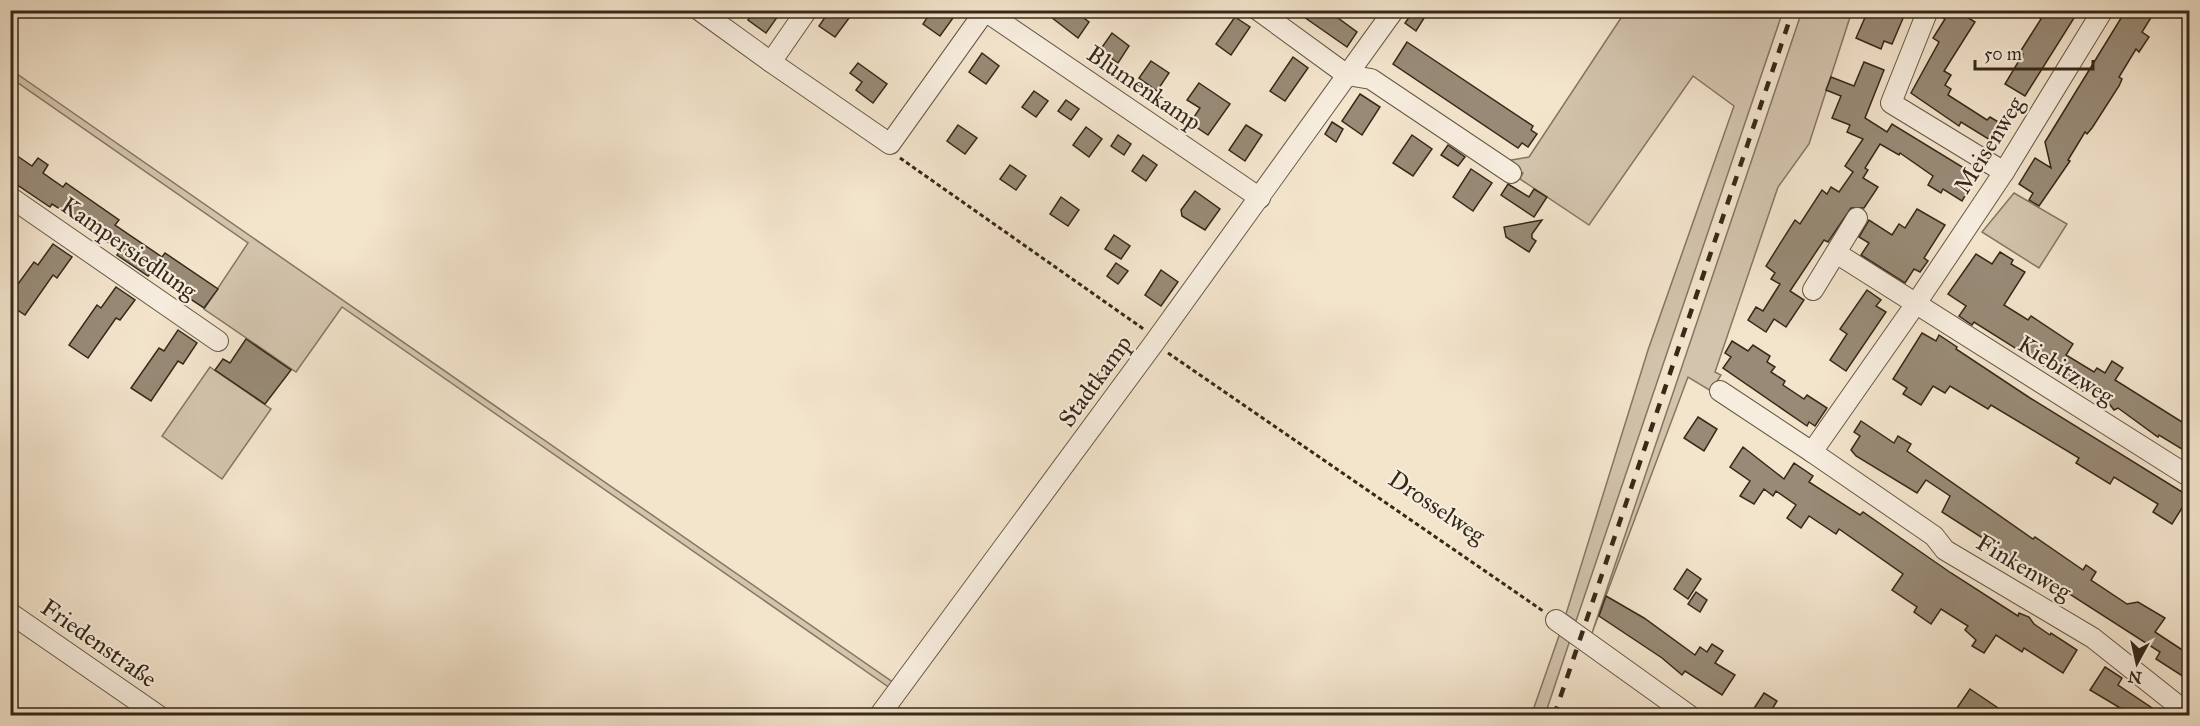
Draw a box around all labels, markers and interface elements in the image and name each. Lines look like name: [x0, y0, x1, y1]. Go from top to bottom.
scale bar: [1975, 33, 2094, 71]
street label: Blumenkamp: [1081, 39, 1207, 137]
text: 50 m: [1984, 43, 2022, 65]
street label: Meisenweg: [1947, 90, 2031, 199]
street label: Kampersiedlung: [55, 190, 203, 306]
street label: Stadtkamp: [1052, 329, 1138, 433]
street label: Kiebitzweg: [2012, 329, 2120, 412]
street label: Drosselweg: [1383, 464, 1492, 551]
street label: Finkenweg: [1971, 527, 2078, 607]
street label: Friedenstraße: [35, 592, 163, 694]
north arrow: [2107, 633, 2167, 693]
text: N: [2127, 667, 2143, 688]

